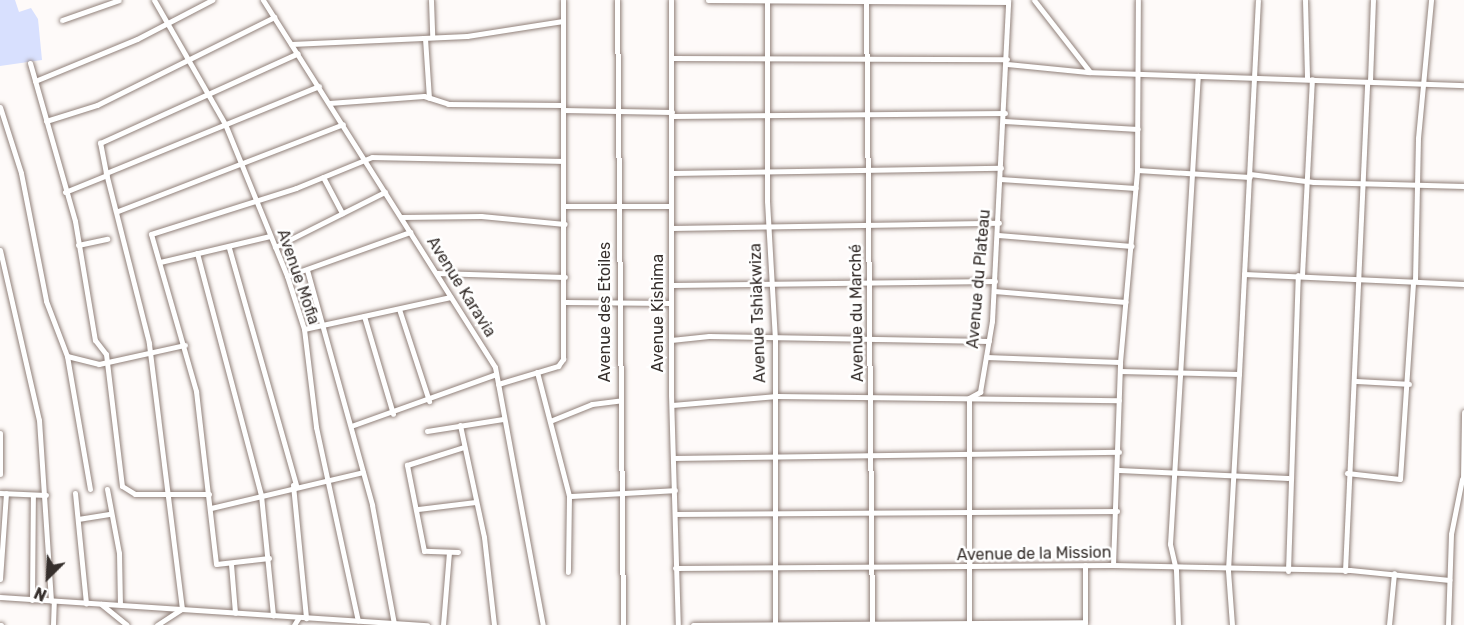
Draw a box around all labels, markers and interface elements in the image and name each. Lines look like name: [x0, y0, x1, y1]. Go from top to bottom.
street label: Avenue du Plateau: [963, 209, 995, 349]
street label: Avenue Mofia: [273, 227, 323, 327]
street label: Avenue Karavia: [423, 233, 499, 341]
street label: Avenue des Etoiles: [595, 242, 615, 382]
street label: Avenue Tshiakwiza: [746, 243, 770, 383]
street label: Avenue du Marché: [846, 244, 868, 382]
street label: Avenue Kishima: [648, 254, 668, 372]
street label: Avenue de la Mission: [957, 543, 1111, 565]
north arrow: [18, 547, 78, 607]
text: N: [31, 583, 50, 605]

